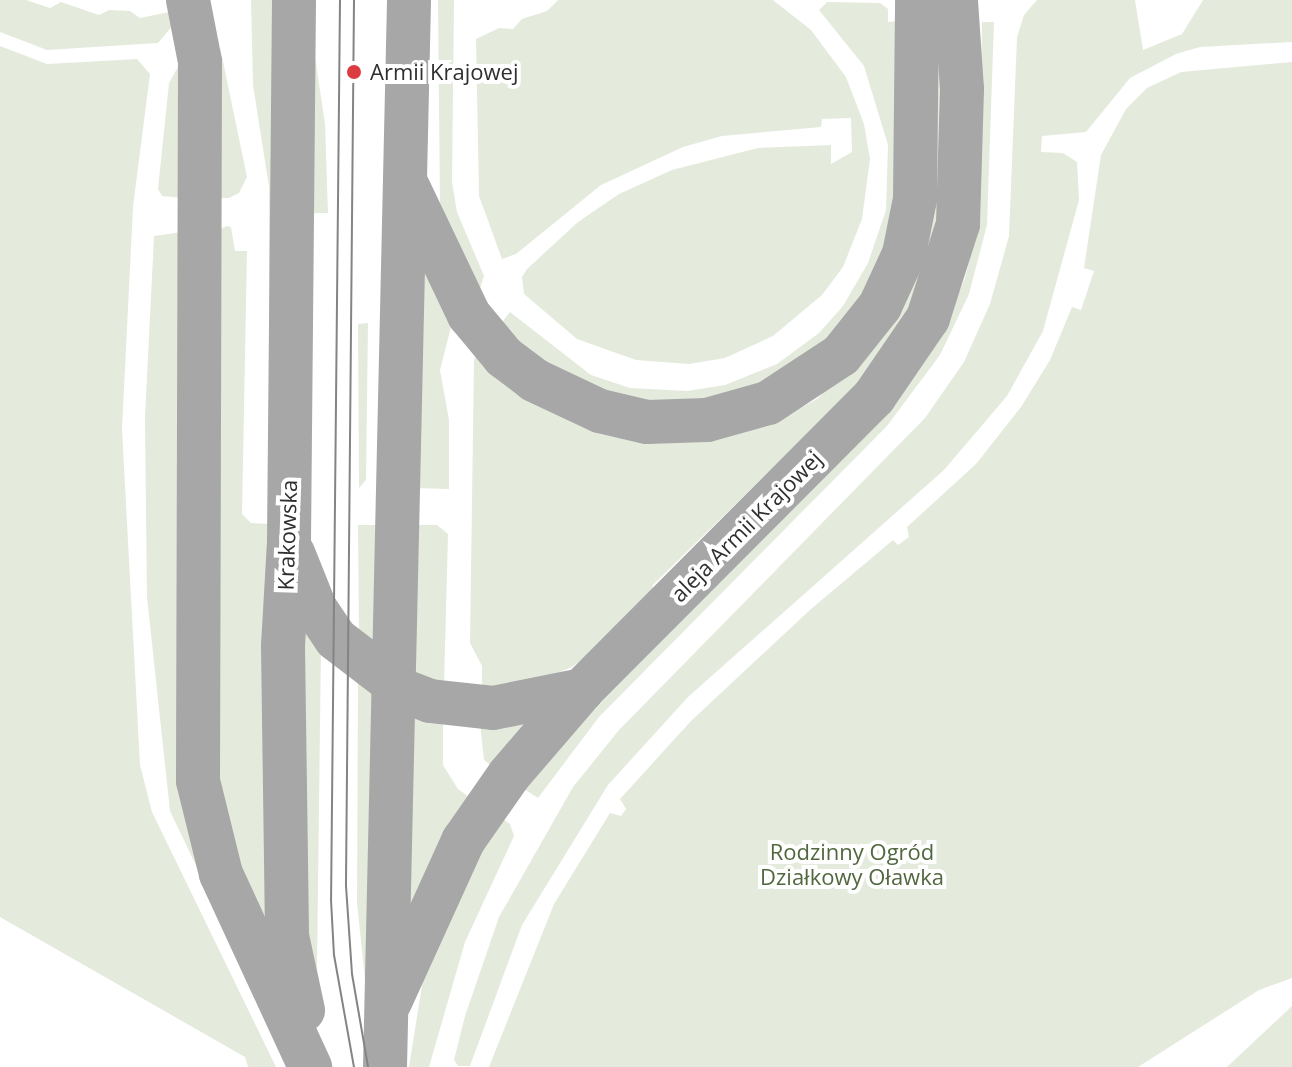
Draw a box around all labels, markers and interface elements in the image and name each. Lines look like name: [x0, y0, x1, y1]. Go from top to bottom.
place label: Armii Krajowej: [370, 59, 519, 85]
marker: Armii Krajowej: [345, 63, 363, 81]
street label: aleja Armii Krajowej: [665, 445, 827, 607]
street label: Krakowska: [272, 479, 302, 591]
park label: Rodzinny Ogród Działkowy Oławka: [760, 838, 944, 890]

